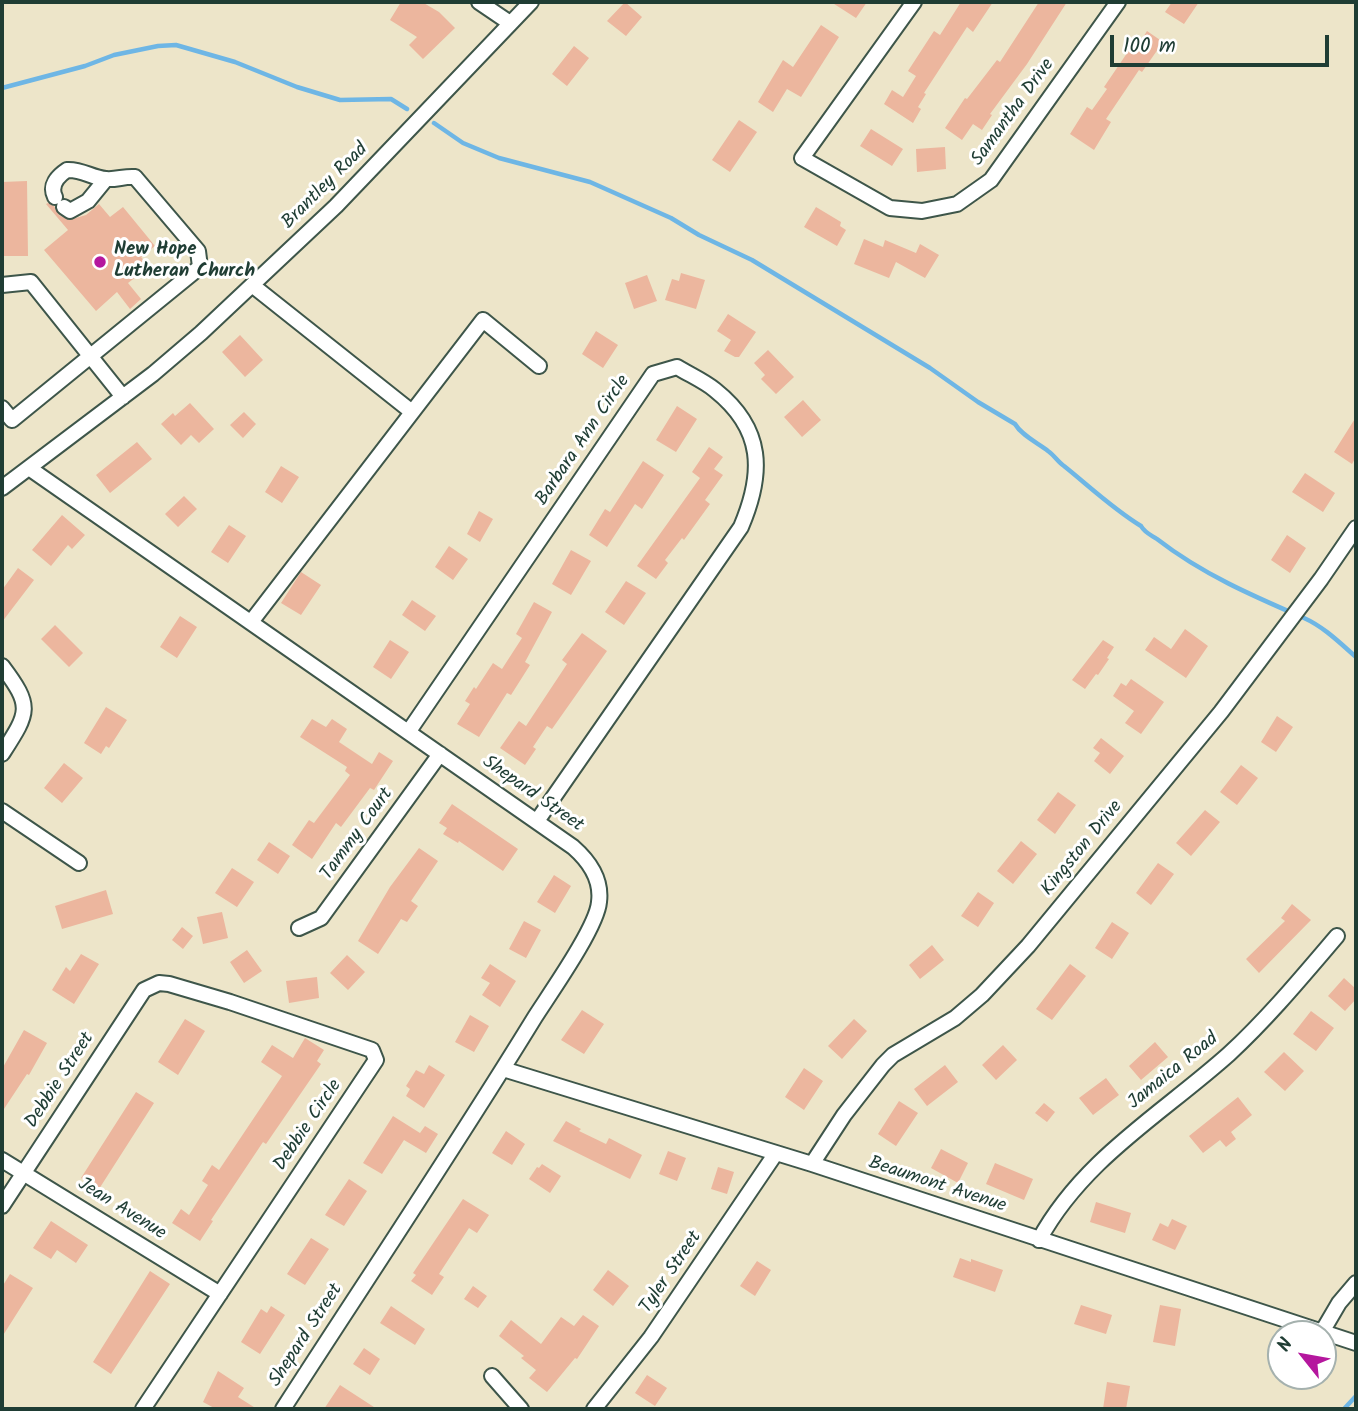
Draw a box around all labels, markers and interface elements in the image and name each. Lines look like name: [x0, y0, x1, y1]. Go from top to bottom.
scale bar: [1113, 21, 1332, 65]
text: 100 m: [1123, 30, 1176, 63]
street label: Samantha Drive: [967, 55, 1061, 171]
street label: Brantley Road: [278, 139, 374, 235]
place label: New Hope Lutheran Church: [114, 240, 255, 284]
marker: New Hope Lutheran Church: [92, 254, 108, 270]
street label: Barbara Ann Circle: [532, 372, 636, 510]
street label: Shepard Street: [477, 752, 587, 838]
street label: Tammy Court: [317, 784, 399, 886]
street label: Kingston Drive: [1038, 797, 1128, 901]
street label: Debbie Street: [22, 1029, 100, 1133]
street label: Jamaica Road: [1124, 1029, 1224, 1115]
street label: Debbie Circle: [270, 1076, 348, 1176]
street label: Beaumont Avenue: [865, 1153, 1009, 1219]
street label: Jean Avenue: [73, 1174, 169, 1246]
street label: Tyler Street: [636, 1228, 708, 1318]
street label: Shepard Street: [265, 1280, 349, 1392]
north arrow: [1267, 1320, 1337, 1390]
text: N: [1270, 1332, 1302, 1358]

